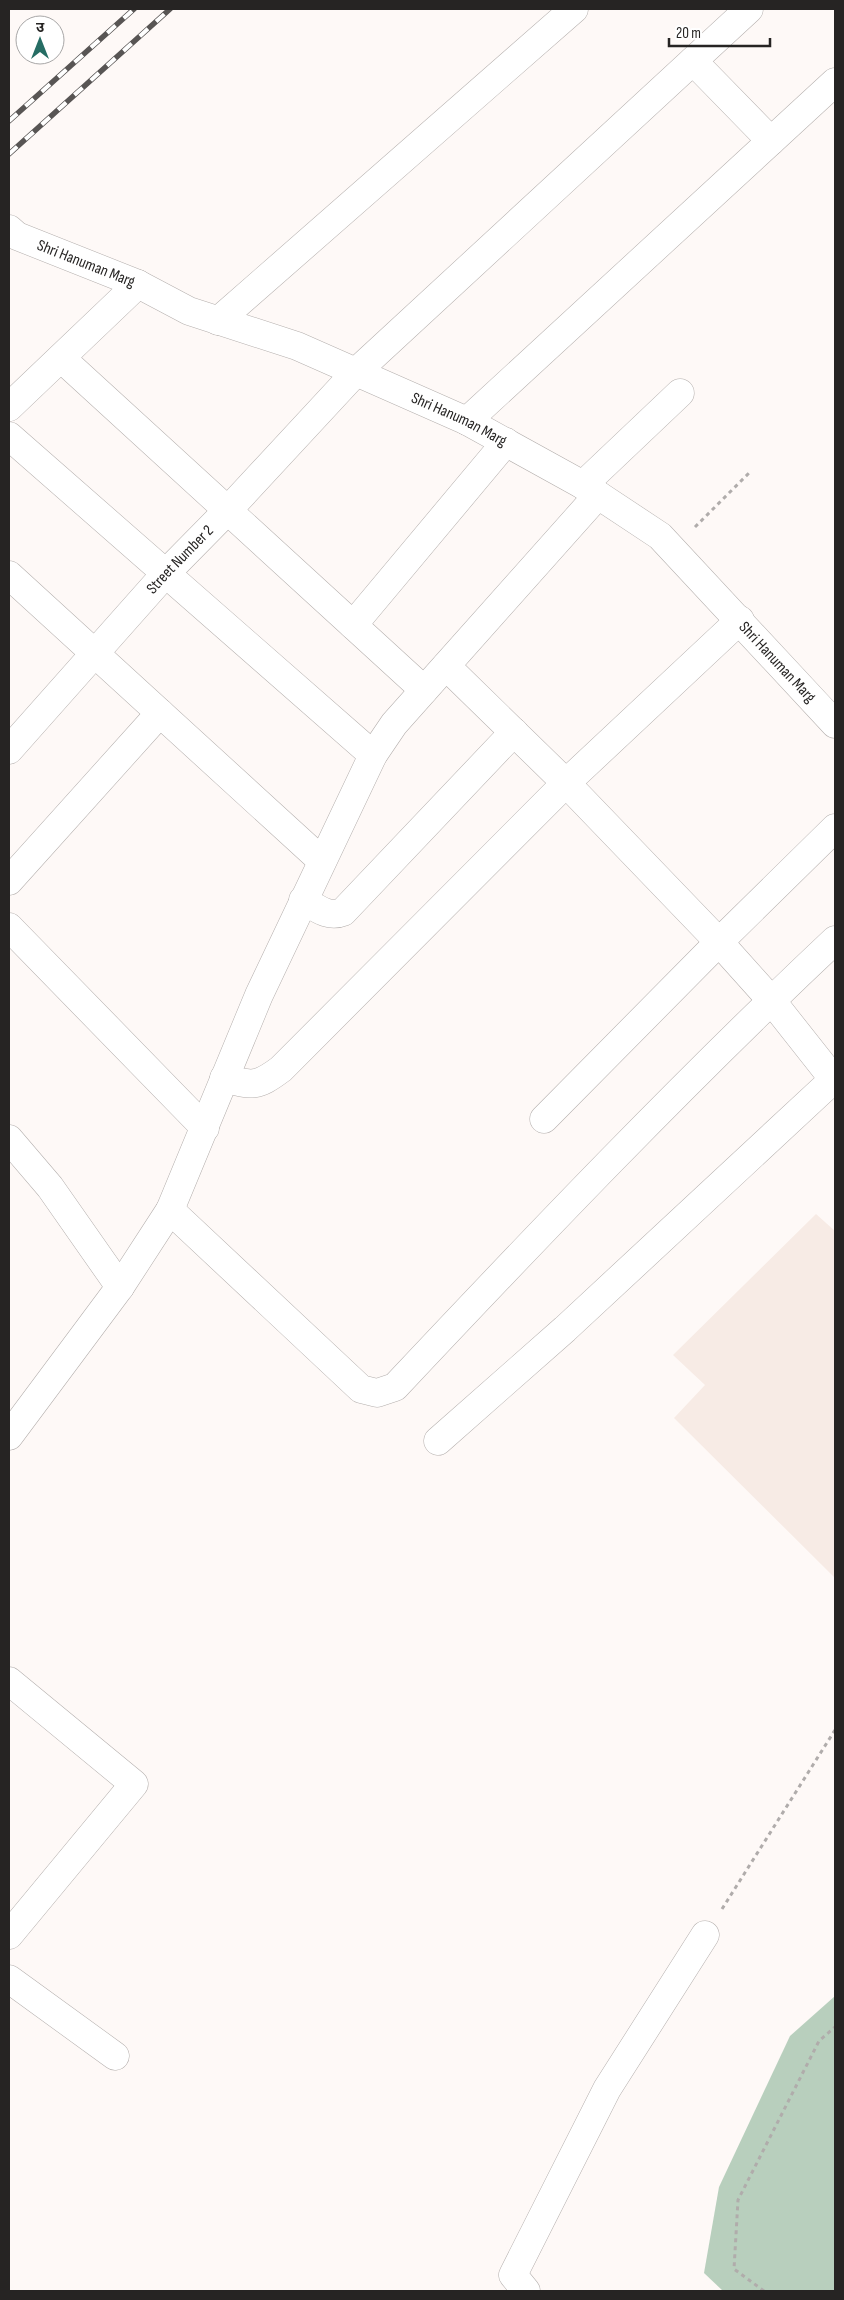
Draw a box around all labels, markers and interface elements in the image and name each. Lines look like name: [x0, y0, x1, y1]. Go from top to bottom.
north arrow: [15, 15, 65, 65]
scale bar: [669, 15, 770, 47]
text: उ: [36, 19, 45, 36]
text: 20 m: [676, 24, 701, 43]
street label: Shri Hanuman Marg: [34, 235, 138, 291]
street label: Shri Hanuman Marg: [408, 388, 510, 451]
street label: Street Number 2: [142, 521, 217, 598]
street label: Shri Hanuman Marg: [735, 618, 820, 707]

